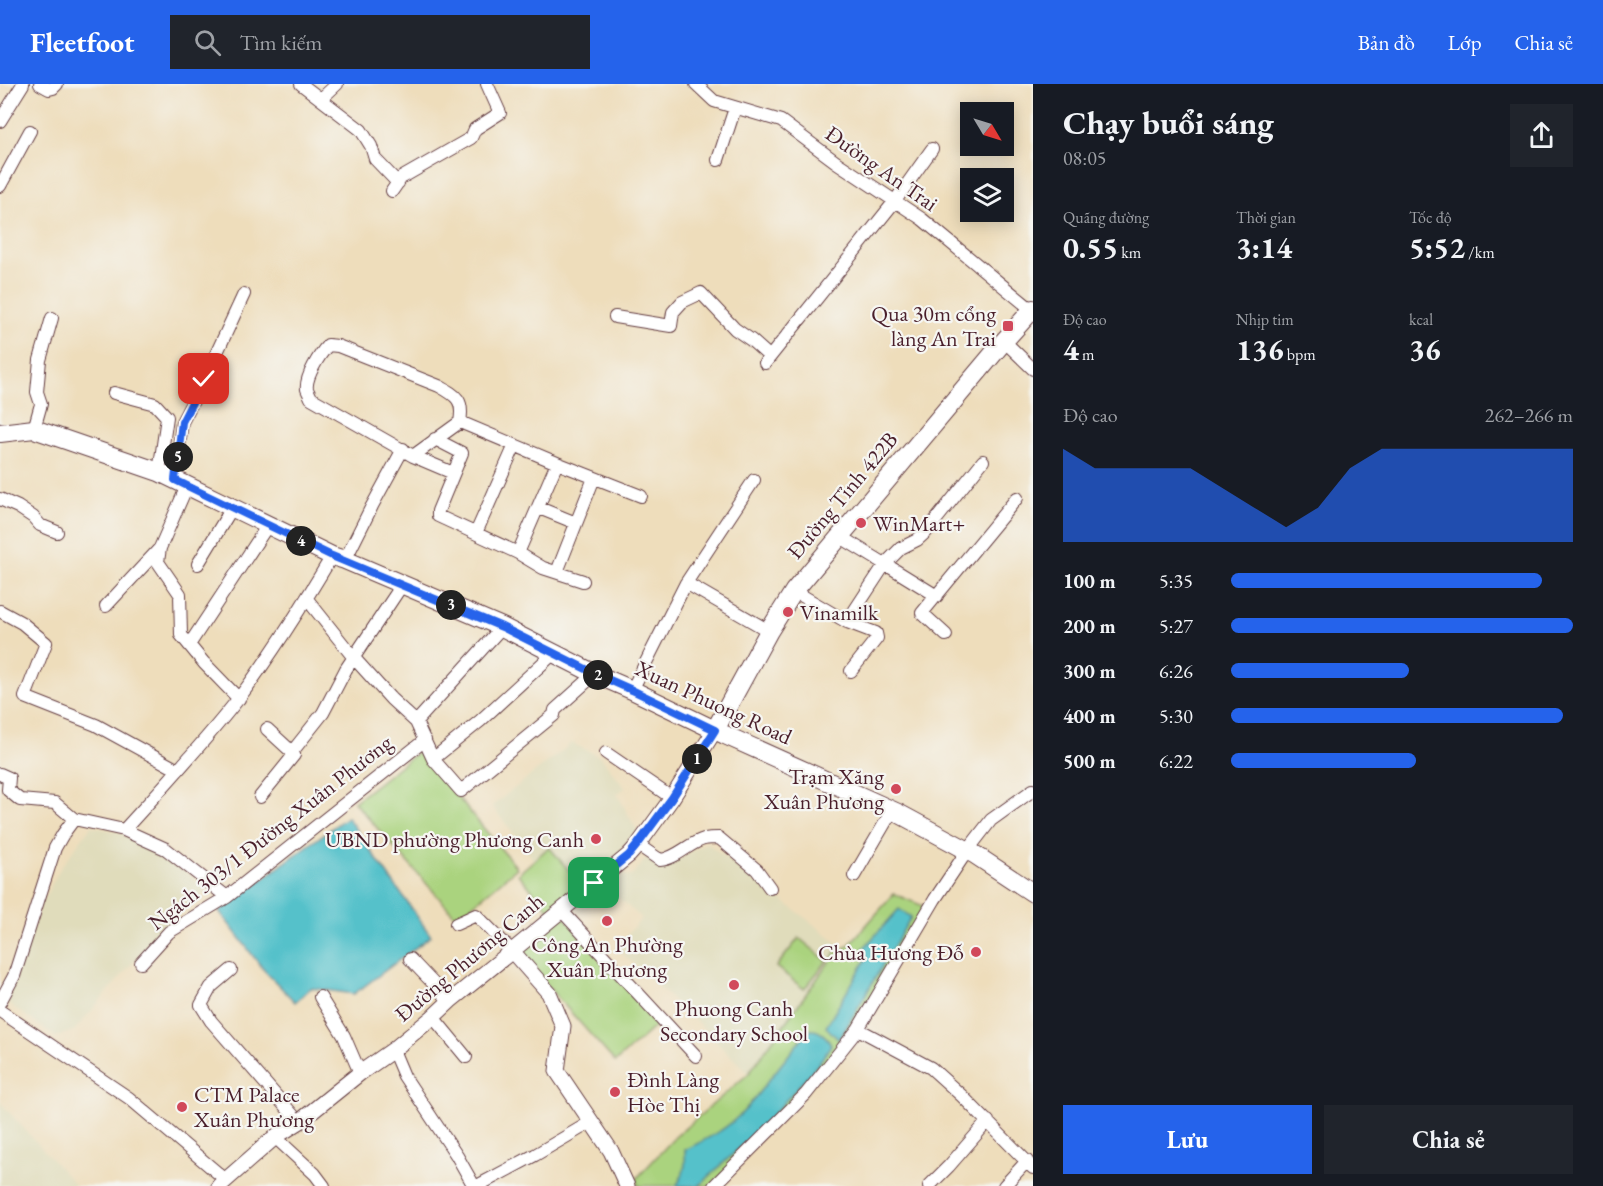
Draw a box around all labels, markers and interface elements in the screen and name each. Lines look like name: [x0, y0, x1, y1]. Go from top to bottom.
search box: [170, 15, 590, 69]
text: Fleetfoot: [30, 24, 134, 60]
icon: search: [191, 26, 224, 59]
text: Tìm kiếm: [239, 28, 323, 57]
text: Bản đồ: [1358, 29, 1415, 56]
text: Lớp: [1448, 29, 1482, 56]
text: Chia sẻ: [1515, 29, 1573, 56]
text: Chạy buổi sáng: [1063, 101, 1274, 144]
north arrow: [960, 102, 1014, 156]
map controls: [960, 102, 1014, 222]
button: share: [1510, 104, 1573, 167]
street label: Đường An Trai: [820, 119, 944, 218]
text: 08:05: [1063, 145, 1106, 171]
button: layers: [960, 168, 1014, 222]
text: Quãng đường: [1063, 207, 1149, 228]
text: Thời gian: [1236, 207, 1296, 228]
text: Tốc độ: [1409, 207, 1452, 228]
text: 0.55: [1063, 228, 1118, 267]
text: 3:14: [1236, 228, 1292, 267]
text: 5:52: [1409, 228, 1465, 267]
text: km: [1118, 242, 1141, 263]
text: /km: [1465, 242, 1495, 263]
place label: Qua 30m cổng làng An Trai: [871, 299, 996, 353]
text: Độ cao: [1063, 309, 1107, 330]
text: Nhịp tim: [1236, 309, 1294, 330]
text: kcal: [1409, 309, 1433, 330]
marker: Qua 30m cổng làng An Trai: [1001, 319, 1015, 333]
text: 4: [1063, 330, 1079, 369]
text: 136: [1236, 330, 1284, 369]
text: 36: [1409, 330, 1441, 369]
text: m: [1079, 344, 1095, 365]
text: bpm: [1284, 344, 1316, 365]
pin: [178, 353, 229, 404]
icon: check: [187, 362, 220, 395]
text: Độ cao: [1063, 402, 1118, 428]
text: 262–266 m: [1485, 402, 1573, 428]
street label: Đường Tỉnh 422B: [781, 426, 904, 565]
pin: 5: [163, 442, 193, 472]
text: 5: [174, 446, 182, 467]
place label: WinMart+: [873, 509, 965, 538]
marker: WinMart+: [854, 516, 868, 530]
pin: 4: [286, 526, 316, 556]
text: 4: [297, 530, 305, 551]
text: 100 m: [1063, 568, 1116, 594]
text: 5:35: [1159, 568, 1193, 594]
pin: 3: [436, 590, 466, 620]
text: 3: [447, 594, 455, 615]
place label: Vinamilk: [800, 598, 879, 627]
marker: Vinamilk: [781, 605, 795, 619]
text: 200 m: [1063, 613, 1116, 639]
text: 5:27: [1159, 613, 1193, 639]
street label: Xuan Phuong Road: [630, 653, 798, 752]
text: 300 m: [1063, 658, 1116, 684]
text: 6:26: [1159, 658, 1193, 684]
pin: 2: [583, 660, 613, 690]
text: 2: [594, 664, 602, 685]
text: 400 m: [1063, 703, 1116, 729]
text: 5:30: [1159, 703, 1193, 729]
street label: Ngách 303/1 Đường Xuân Phương: [143, 728, 398, 937]
pin: 1: [682, 744, 712, 774]
text: 1: [693, 748, 701, 769]
text: 500 m: [1063, 748, 1116, 774]
text: 6:22: [1159, 748, 1193, 774]
place label: Trạm Xăng Xuân Phương: [763, 762, 884, 816]
marker: Trạm Xăng Xuân Phương: [889, 782, 903, 796]
place label: UBND phường Phương Canh: [325, 825, 584, 854]
marker: UBND phường Phương Canh: [589, 832, 603, 846]
pin: [568, 857, 619, 908]
icon: arrive: [577, 866, 610, 899]
street label: Đường Phương Canh: [389, 887, 550, 1028]
marker: Công An Phường Xuân Phương: [600, 914, 614, 928]
place label: Công An Phường Xuân Phương: [531, 930, 683, 984]
place label: Chùa Hương Đỗ: [818, 938, 964, 967]
marker: Chùa Hương Đỗ: [969, 945, 983, 959]
marker: Phuong Canh Secondary School: [727, 978, 741, 992]
place label: Phuong Canh Secondary School: [660, 994, 808, 1048]
place label: Đình Làng Hòe Thị: [627, 1065, 720, 1119]
place label: CTM Palace Xuân Phương: [193, 1080, 315, 1134]
marker: Đình Làng Hòe Thị: [608, 1085, 622, 1099]
marker: CTM Palace Xuân Phương: [175, 1100, 189, 1114]
button: Lưu: [1063, 1105, 1312, 1174]
button: Chia sẻ: [1324, 1105, 1573, 1174]

